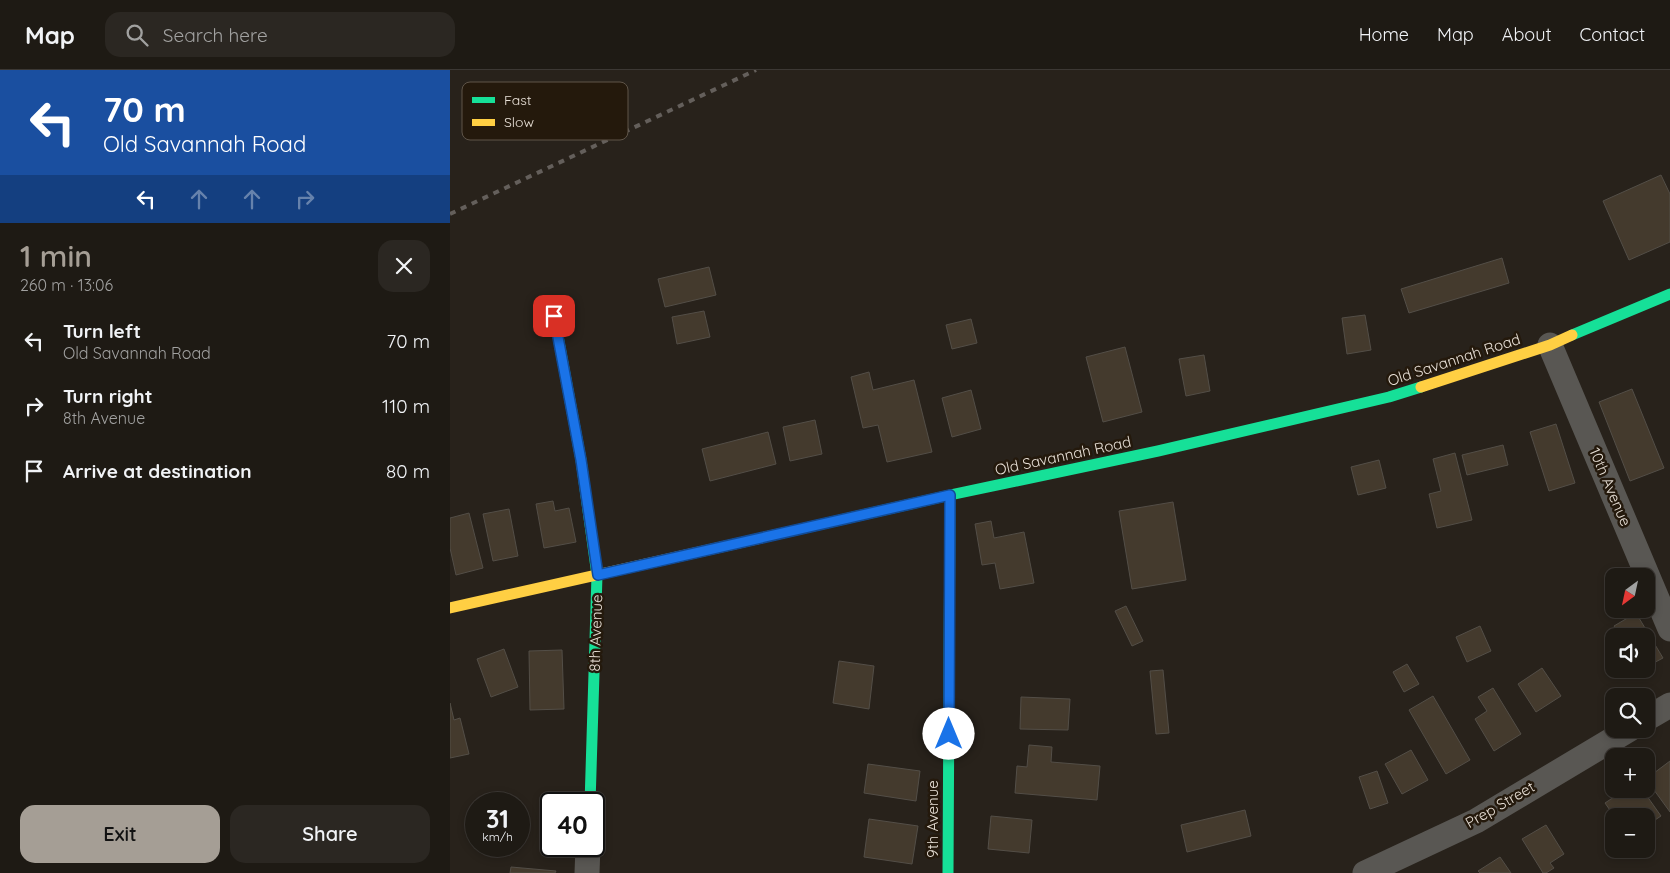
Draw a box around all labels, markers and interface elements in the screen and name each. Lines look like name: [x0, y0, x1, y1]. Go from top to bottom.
search box: [105, 12, 455, 57]
text: Map: [25, 20, 75, 50]
icon: search: [123, 21, 151, 49]
text: Search here: [163, 23, 268, 47]
text: Home: [1359, 23, 1409, 46]
text: Map: [1437, 23, 1474, 46]
text: About: [1502, 23, 1552, 46]
text: Contact: [1580, 23, 1645, 46]
legend: [462, 82, 628, 140]
text: 70 m: [103, 87, 186, 131]
icon: left: [20, 90, 85, 155]
text: Fast: [504, 91, 532, 109]
text: Slow: [504, 113, 534, 131]
text: Old Savannah Road: [103, 130, 306, 158]
icon: left: [132, 185, 160, 213]
icon: ahead: [185, 185, 213, 213]
icon: ahead: [238, 185, 266, 213]
icon: right: [291, 185, 319, 213]
text: 1 min: [20, 237, 92, 275]
button: close: [378, 240, 430, 292]
text: 260 m · 13:06: [20, 275, 113, 295]
pin: [533, 295, 575, 337]
icon: arrive: [540, 302, 568, 330]
text: Turn left: [63, 319, 141, 343]
icon: left: [20, 327, 48, 355]
text: 70 m: [386, 329, 430, 353]
street label: Old Savannah Road: [1385, 329, 1523, 390]
text: Old Savannah Road: [63, 343, 211, 363]
text: Turn right: [63, 384, 152, 408]
icon: right: [20, 392, 48, 420]
text: 110 m: [382, 394, 430, 418]
text: 8th Avenue: [63, 408, 145, 428]
street label: Old Savannah Road: [993, 432, 1133, 479]
street label: 10th Avenue: [1585, 445, 1636, 529]
icon: arrive: [20, 457, 48, 485]
text: Arrive at destination: [63, 459, 252, 483]
text: 80 m: [386, 459, 430, 483]
north arrow: [1605, 568, 1655, 618]
map controls: [1605, 568, 1655, 858]
street label: 8th Avenue: [585, 594, 606, 672]
button: sound: [1605, 628, 1655, 678]
button: search: [1605, 688, 1655, 738]
position arrow: [922, 707, 974, 759]
button: +: [1605, 748, 1655, 798]
street label: Prep Street: [1462, 777, 1538, 832]
street label: 9th Avenue: [923, 780, 942, 858]
speed limit sign: 40: [540, 792, 605, 857]
text: 31: [486, 803, 509, 834]
button: Exit: [20, 805, 220, 863]
button: Share: [230, 805, 430, 863]
button: −: [1605, 808, 1655, 858]
text: km/h: [482, 829, 513, 844]

